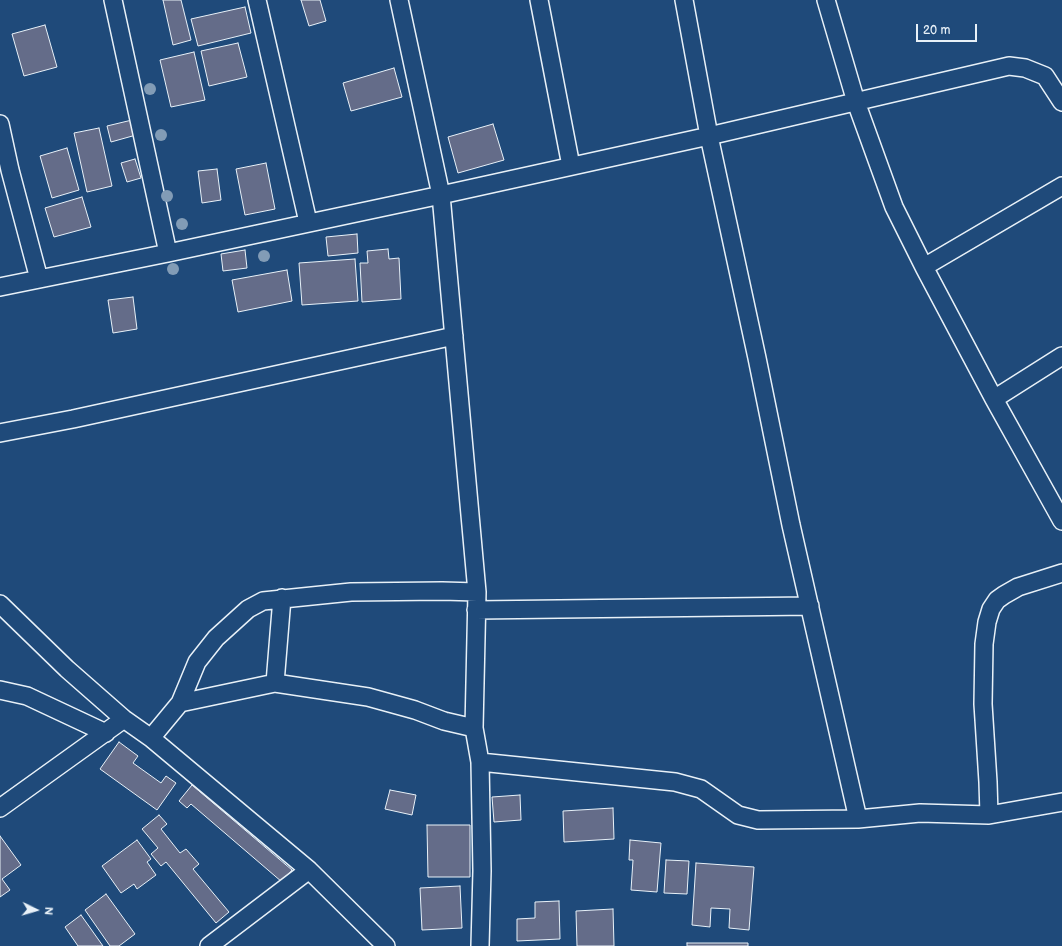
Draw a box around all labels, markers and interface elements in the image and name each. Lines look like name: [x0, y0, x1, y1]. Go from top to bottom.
scale bar: [918, 16, 979, 42]
text: 20 m: [923, 23, 950, 38]
north arrow: [16, 890, 56, 930]
text: N: [42, 906, 55, 916]

